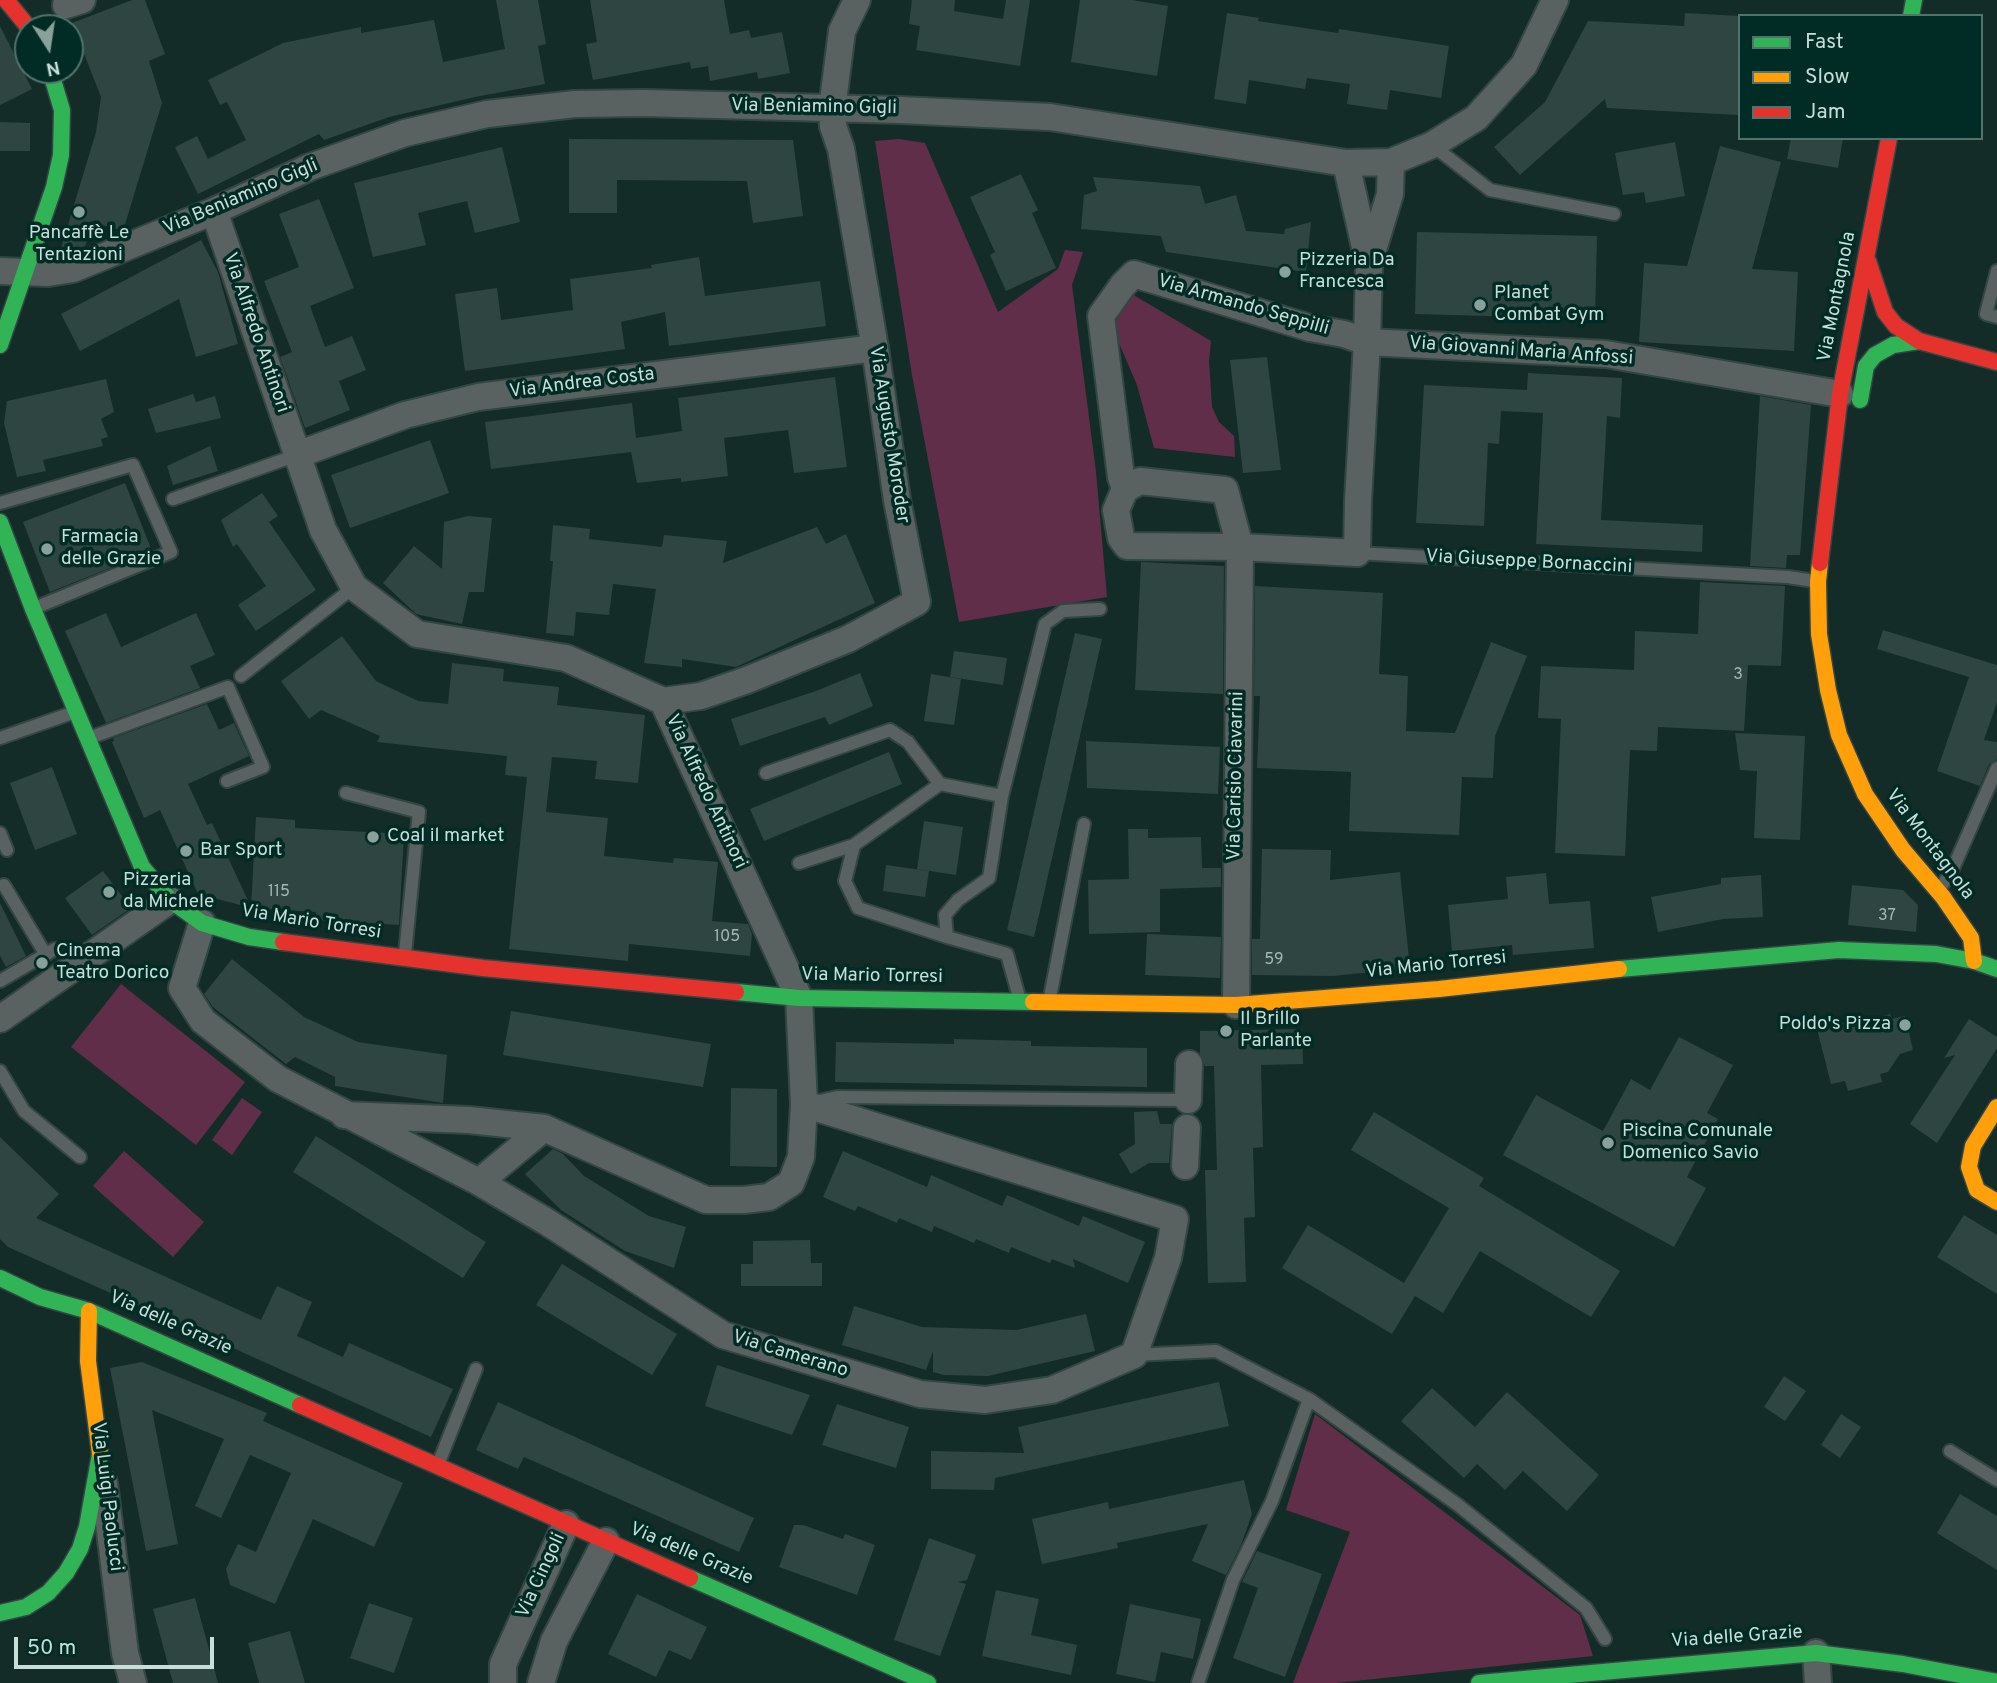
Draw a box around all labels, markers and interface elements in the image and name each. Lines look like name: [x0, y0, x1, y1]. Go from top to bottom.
north arrow: [14, 14, 84, 84]
legend: [1738, 14, 1983, 140]
text: Fast: [1805, 29, 1844, 56]
text: N: [44, 54, 62, 81]
text: Slow: [1805, 64, 1850, 91]
street label: Via Beniamino Gigli: [731, 95, 897, 121]
text: Jam: [1805, 99, 1846, 126]
street label: Via Beniamino Gigli: [160, 155, 322, 241]
marker: Pancaffè Le Tentazioni: [71, 204, 87, 220]
place label: Pancaffè Le Tentazioni: [29, 223, 129, 267]
street label: Via Montagnola: [1814, 230, 1862, 364]
street label: Via Alfredo Antinori: [217, 250, 293, 416]
place label: Pizzeria Da Francesca: [1299, 250, 1394, 294]
marker: Pizzeria Da Francesca: [1277, 264, 1293, 280]
street label: Via Armando Seppilli: [1155, 271, 1331, 341]
place label: Planet Combat Gym: [1494, 283, 1604, 327]
marker: Planet Combat Gym: [1472, 297, 1488, 313]
street label: Via Giovanni Maria Anfossi: [1408, 333, 1634, 371]
street label: Via Augusto Moroder: [863, 345, 913, 525]
street label: Via Andrea Costa: [508, 364, 656, 404]
place label: Farmacia delle Grazie: [61, 527, 161, 571]
marker: Farmacia delle Grazie: [39, 541, 55, 557]
street label: Via Giuseppe Bornaccini: [1425, 546, 1633, 580]
house number: 3: [1733, 666, 1743, 686]
street label: Via Carisio Ciavarini: [1224, 691, 1250, 861]
street label: Via Alfredo Antinori: [659, 711, 751, 873]
street label: Via Montagnola: [1880, 785, 1978, 905]
place label: Coal il market: [387, 826, 504, 848]
marker: Coal il market: [365, 829, 381, 845]
place label: Bar Sport: [200, 840, 283, 862]
marker: Bar Sport: [178, 843, 194, 859]
place label: Pizzeria da Michele: [123, 870, 214, 914]
house number: 115: [268, 883, 290, 903]
marker: Pizzeria da Michele: [101, 884, 117, 900]
street label: Via Mario Torresi: [239, 901, 383, 945]
house number: 37: [1878, 907, 1896, 927]
house number: 105: [714, 928, 740, 948]
place label: Cinema Teatro Dorico: [56, 941, 169, 985]
street label: Via Mario Torresi: [1364, 947, 1508, 985]
house number: 59: [1264, 951, 1284, 971]
marker: Cinema Teatro Dorico: [34, 955, 50, 971]
street label: Via Mario Torresi: [801, 964, 943, 990]
place label: Il Brillo Parlante: [1240, 1009, 1312, 1053]
place label: Poldo's Pizza: [1779, 1014, 1891, 1036]
marker: Poldo's Pizza: [1897, 1017, 1913, 1033]
marker: Il Brillo Parlante: [1218, 1023, 1234, 1039]
place label: Piscina Comunale Domenico Savio: [1622, 1121, 1773, 1165]
marker: Piscina Comunale Domenico Savio: [1600, 1135, 1616, 1151]
street label: Via delle Grazie: [105, 1287, 235, 1361]
street label: Via Camerano: [729, 1327, 851, 1383]
street label: Via Luigi Paolucci: [86, 1421, 126, 1573]
street label: Via delle Grazie: [626, 1519, 756, 1591]
street label: Via Cingoli: [512, 1530, 572, 1622]
street label: Via delle Grazie: [1670, 1622, 1804, 1654]
scale bar: [18, 1624, 217, 1668]
text: 50 m: [27, 1635, 76, 1662]

